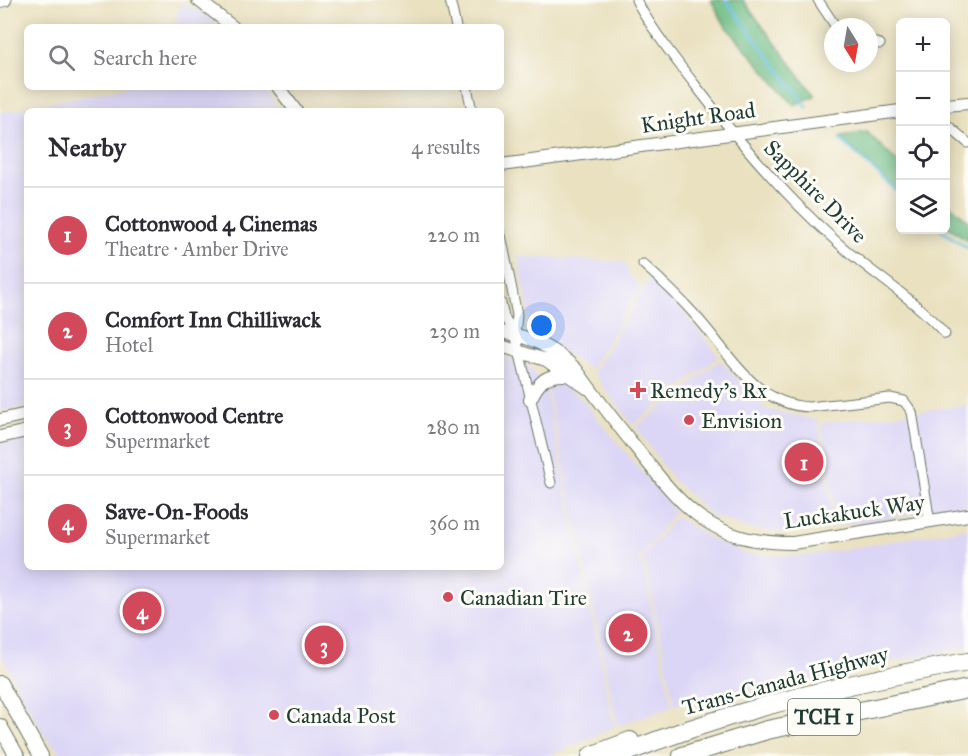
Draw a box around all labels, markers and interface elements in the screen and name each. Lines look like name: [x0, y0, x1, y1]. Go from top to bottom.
north arrow: [824, 18, 878, 72]
map controls: [896, 18, 950, 234]
button: +: [896, 18, 950, 72]
search box: [24, 24, 504, 90]
icon: search: [45, 41, 78, 74]
text: Search here: [93, 44, 197, 71]
button: −: [896, 72, 950, 126]
street label: Knight Road: [639, 96, 757, 139]
button: locate: [896, 126, 950, 180]
text: Nearby: [48, 131, 126, 163]
street label: Sapphire Drive: [758, 134, 873, 249]
text: 4 results: [411, 135, 480, 159]
button: layers: [896, 180, 950, 234]
text: Cottonwood 4 Cinemas: [105, 210, 317, 237]
text: 1: [64, 223, 71, 247]
text: 220 m: [428, 223, 480, 247]
text: Theatre · Amber Drive: [105, 237, 289, 261]
text: Comfort Inn Chilliwack: [105, 306, 321, 333]
your location: [527, 311, 556, 340]
text: 2: [63, 319, 72, 343]
text: 230 m: [429, 319, 480, 343]
text: Hotel: [105, 333, 153, 357]
place label: Remedy's Rx: [650, 377, 767, 404]
marker: Remedy's Rx: [631, 383, 645, 397]
text: Cottonwood Centre: [105, 402, 283, 429]
place label: Envision: [701, 407, 782, 434]
marker: Envision: [682, 413, 696, 427]
text: 3: [64, 415, 72, 439]
text: 280 m: [427, 415, 480, 439]
text: Supermarket: [105, 429, 210, 453]
pin: 1: [784, 440, 824, 484]
street label: Luckakuck Way: [782, 488, 927, 535]
text: Save-On-Foods: [105, 498, 248, 525]
text: 4: [62, 511, 73, 535]
text: 360 m: [429, 511, 480, 535]
text: Supermarket: [105, 525, 210, 549]
place label: Canadian Tire: [460, 584, 587, 611]
pin: 4: [122, 588, 162, 634]
marker: Canadian Tire: [441, 590, 455, 604]
pin: 2: [608, 610, 648, 656]
pin: 3: [304, 622, 344, 668]
street label: Trans-Canada Highway: [679, 640, 892, 721]
road number: TCH 1: [788, 699, 860, 735]
place label: Canada Post: [286, 702, 396, 729]
marker: Canada Post: [267, 708, 281, 722]

